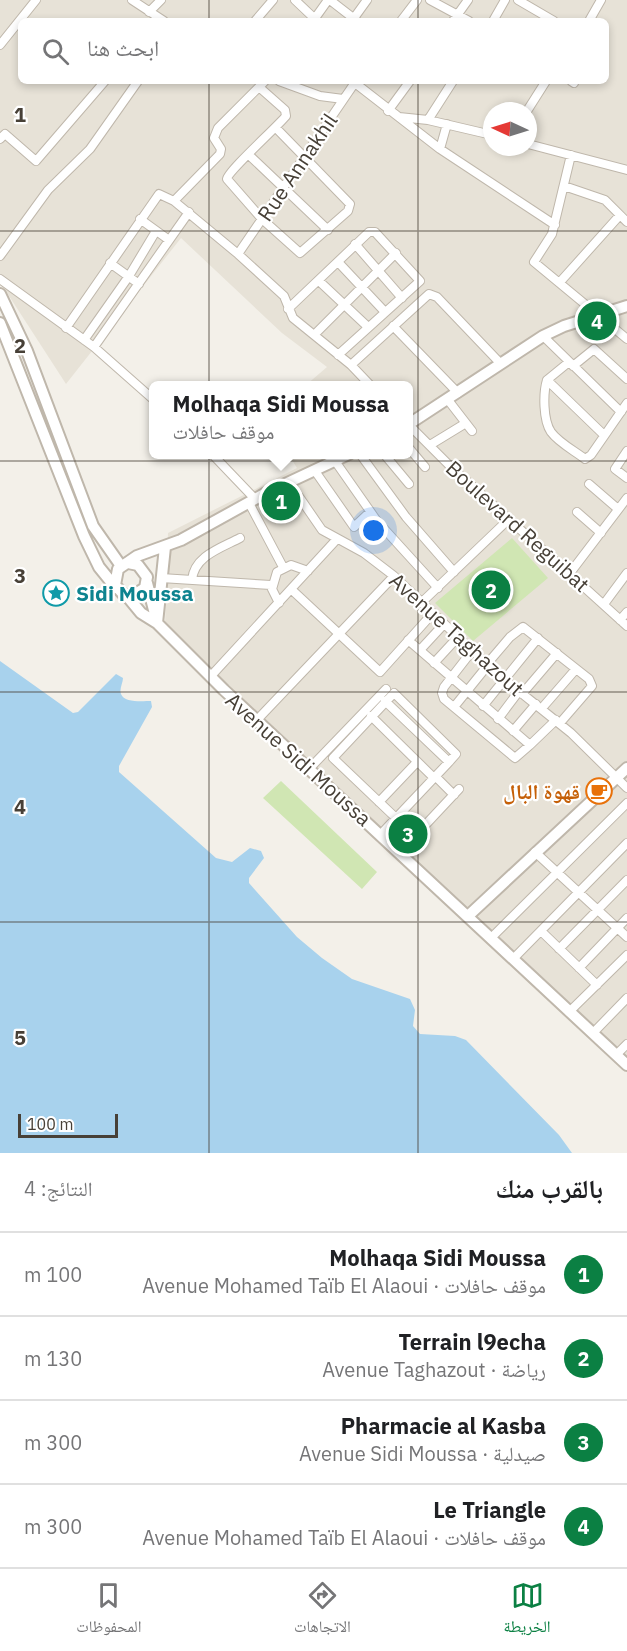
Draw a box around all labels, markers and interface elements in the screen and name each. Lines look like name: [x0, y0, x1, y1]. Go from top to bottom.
search box: [18, 18, 609, 84]
text: ابحث هنا: [87, 33, 159, 62]
icon: search: [39, 35, 72, 68]
text: 1: [14, 101, 26, 128]
north arrow: [483, 102, 537, 156]
street label: Rue Annakhil: [251, 107, 344, 226]
pin: 4: [578, 298, 616, 344]
text: 2: [14, 332, 26, 359]
popup: [149, 381, 413, 459]
text: Molhaqa Sidi Moussa: [173, 389, 389, 418]
text: موقف حافلات: [173, 418, 274, 445]
street label: Boulevard Reguibat: [440, 454, 596, 598]
pin: 1: [262, 478, 300, 524]
your location: [359, 516, 388, 545]
text: 3: [14, 562, 26, 589]
street label: Avenue Taghazout: [384, 566, 530, 702]
pin: 2: [472, 568, 510, 612]
place icon: Sidi Moussa: [41, 578, 71, 608]
place label: Sidi Moussa: [76, 579, 193, 607]
street label: Avenue Sidi Moussa: [220, 686, 378, 832]
cafe icon: قهوة البال: [584, 776, 614, 806]
place label: قهوة البال: [503, 777, 580, 805]
text: 4: [14, 793, 26, 820]
pin: 3: [388, 812, 428, 856]
text: 5: [14, 1024, 26, 1051]
scale bar: [18, 1111, 118, 1138]
text: 100 m: [27, 1114, 74, 1134]
text: بالقرب منك: [495, 1171, 603, 1205]
text: النتائج: 4: [24, 1175, 92, 1202]
text: Molhaqa Sidi Moussa: [329, 1243, 546, 1272]
text: 100 m: [24, 1261, 82, 1288]
text: 1: [578, 1261, 590, 1288]
text: موقف حافلات · Avenue Mohamed Taïb El Alaoui: [142, 1272, 546, 1299]
text: Terrain l9echa: [398, 1327, 546, 1356]
text: 130 m: [24, 1345, 82, 1372]
text: 2: [578, 1345, 590, 1372]
text: رياضة · Avenue Taghazout: [322, 1356, 546, 1383]
text: Pharmacie al Kasba: [341, 1411, 546, 1440]
text: 300 m: [24, 1429, 82, 1456]
text: 3: [578, 1429, 590, 1456]
text: صيدلية · Avenue Sidi Moussa: [299, 1440, 546, 1467]
text: Le Triangle: [433, 1495, 546, 1524]
text: 300 m: [24, 1513, 82, 1540]
text: 4: [578, 1513, 590, 1540]
text: موقف حافلات · Avenue Mohamed Taïb El Alaoui: [142, 1524, 546, 1551]
tab: المحفوظات: [76, 1579, 141, 1642]
tab: الاتجاهات: [294, 1579, 351, 1642]
tab: الخريطة: [504, 1579, 551, 1642]

